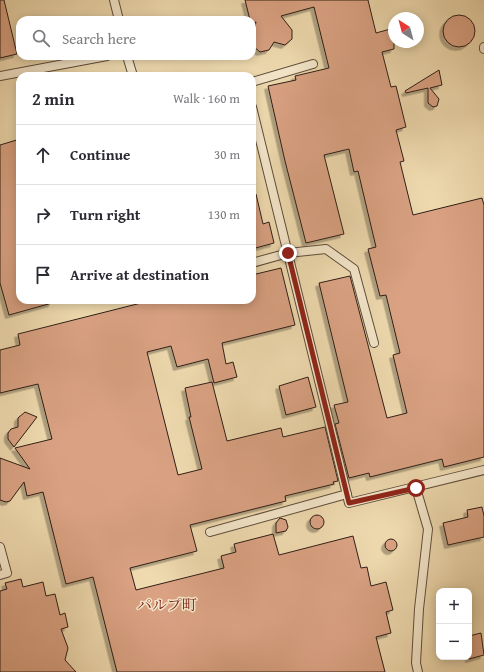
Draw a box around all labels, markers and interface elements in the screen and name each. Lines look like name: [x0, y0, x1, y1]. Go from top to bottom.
north arrow: [388, 12, 424, 48]
search box: [16, 16, 256, 60]
icon: search: [30, 27, 52, 49]
text: Search here: [62, 28, 136, 49]
text: 2 min: [32, 86, 74, 111]
text: Walk · 160 m: [173, 89, 240, 108]
icon: ahead: [32, 144, 54, 166]
text: Continue: [70, 144, 131, 165]
text: 30 m: [214, 145, 240, 164]
icon: right: [32, 204, 54, 226]
text: Turn right: [70, 204, 141, 225]
text: 130 m: [208, 205, 240, 224]
route end: [279, 244, 297, 262]
icon: arrive: [32, 264, 54, 286]
text: Arrive at destination: [70, 264, 209, 285]
route start: [407, 479, 425, 497]
map controls: [436, 588, 472, 660]
button: +: [436, 588, 472, 624]
district label: パルプ町: [137, 594, 197, 615]
button: −: [436, 624, 472, 660]

